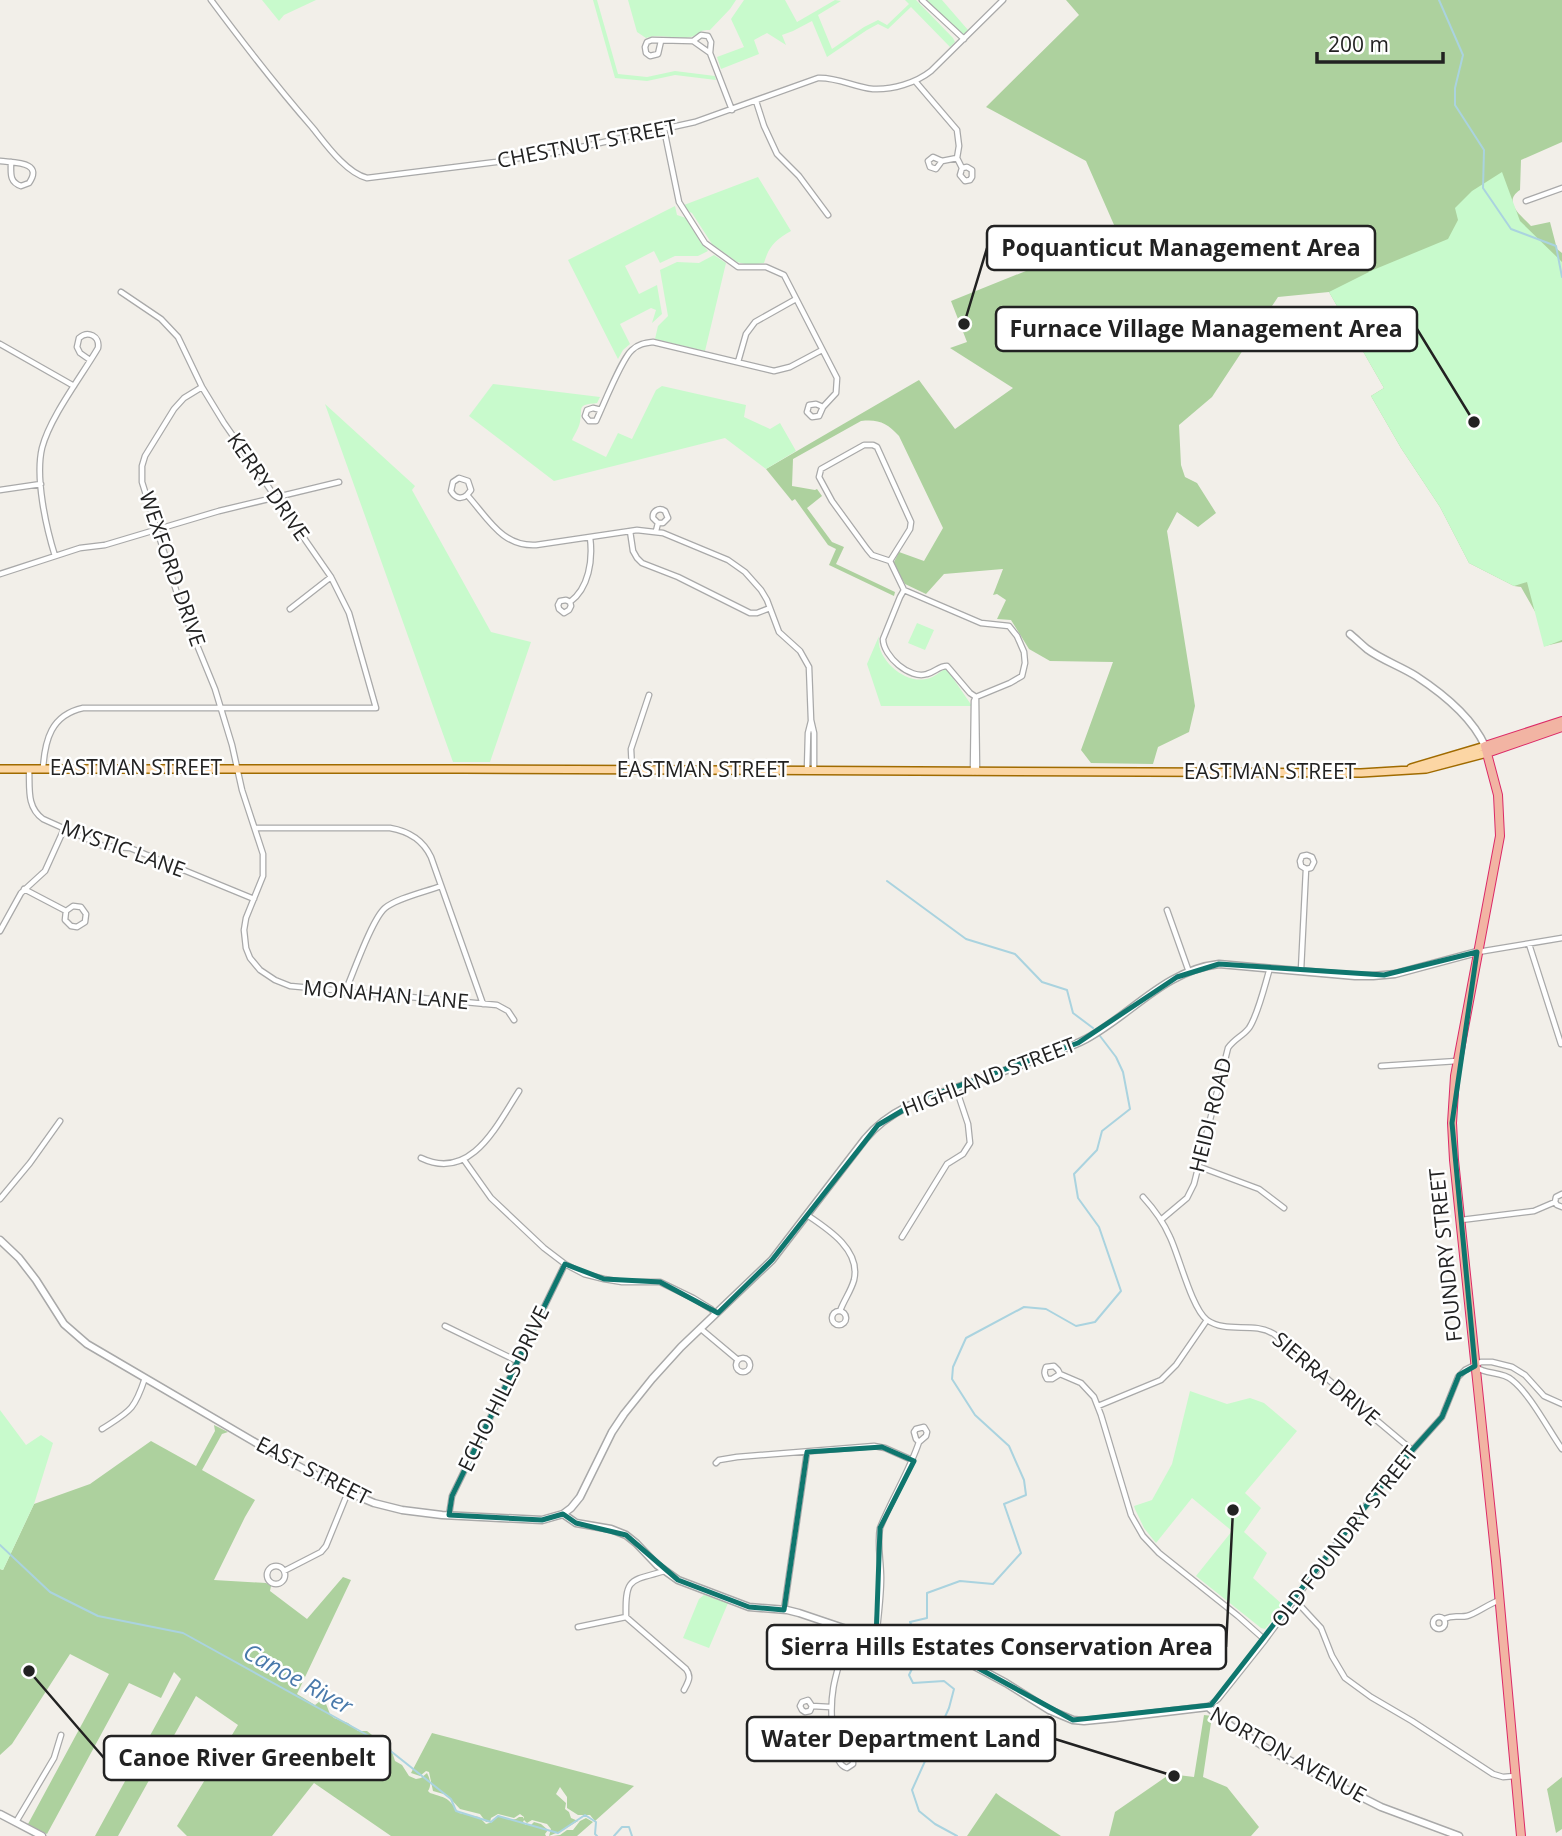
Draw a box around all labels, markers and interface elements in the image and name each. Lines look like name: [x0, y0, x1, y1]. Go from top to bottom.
scale bar: [1317, 21, 1443, 65]
text: 200 m: [1328, 30, 1389, 58]
street label: CHESTNUT STREET: [495, 112, 679, 174]
callout: Poquanticut Management Area: [987, 226, 1375, 270]
text: Poquanticut Management Area: [1001, 231, 1361, 263]
callout: Furnace Village Management Area: [996, 307, 1417, 351]
text: Furnace Village Management Area: [1009, 312, 1403, 344]
street label: KERRY DRIVE: [221, 427, 316, 546]
street label: WEXFORD DRIVE: [133, 487, 213, 650]
street label: EASTMAN STREET: [50, 753, 223, 781]
street label: EASTMAN STREET: [617, 755, 790, 783]
street label: EASTMAN STREET: [1184, 757, 1357, 785]
street label: MYSTIC LANE: [57, 813, 189, 883]
street label: MONAHAN LANE: [302, 973, 470, 1015]
street label: HIGHLAND STREET: [898, 1030, 1080, 1122]
street label: HEIDI ROAD: [1182, 1054, 1238, 1175]
street label: FOUNDRY STREET: [1422, 1166, 1468, 1343]
street label: ECHO HILLS DRIVE: [451, 1301, 555, 1476]
street label: SIERRA DRIVE: [1267, 1325, 1386, 1431]
street label: EAST STREET: [252, 1429, 376, 1511]
street label: OLD FOUNDRY STREET: [1265, 1440, 1424, 1633]
callout: Sierra Hills Estates Conservation Area: [767, 1625, 1226, 1669]
text: Sierra Hills Estates Conservation Area: [781, 1630, 1213, 1662]
water label: Canoe River: [238, 1635, 360, 1722]
street label: NORTON AVENUE: [1205, 1700, 1372, 1809]
callout: Water Department Land: [747, 1717, 1055, 1761]
text: Water Department Land: [761, 1722, 1041, 1754]
callout: Canoe River Greenbelt: [104, 1736, 390, 1780]
text: Canoe River Greenbelt: [118, 1741, 376, 1773]

